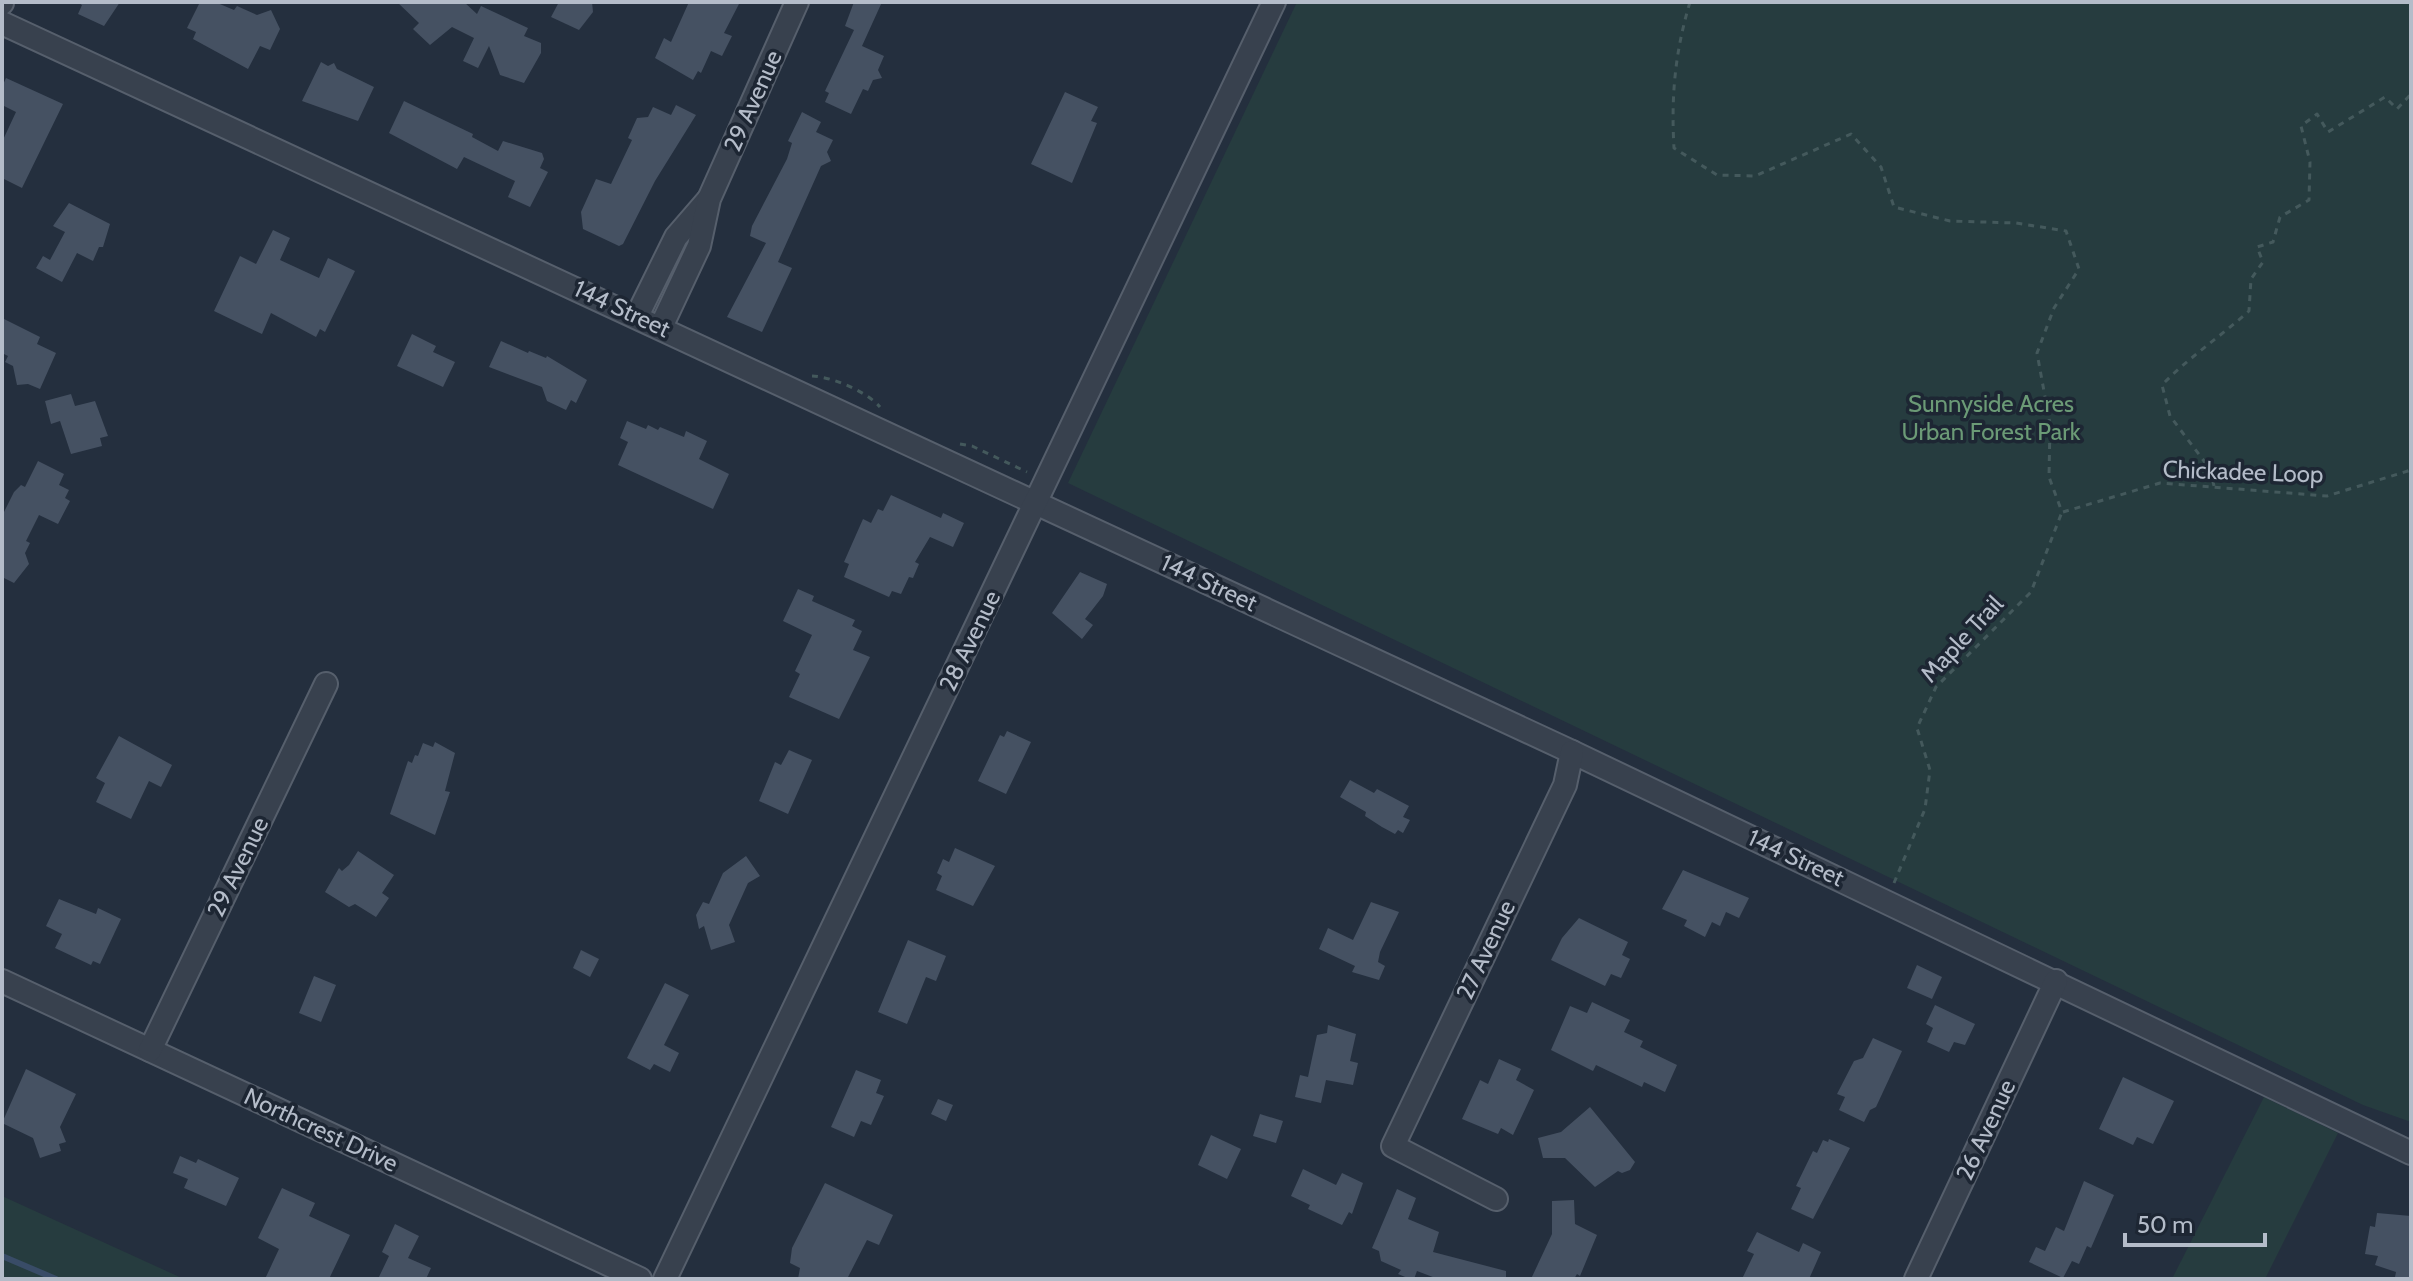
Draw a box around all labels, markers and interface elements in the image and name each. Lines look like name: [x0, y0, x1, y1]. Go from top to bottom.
street label: 29 Avenue: [717, 46, 788, 156]
street label: 144 Street: [570, 274, 675, 343]
park label: Sunnyside Acres Urban Forest Park: [1901, 389, 2081, 446]
street label: Chickadee Loop: [2162, 454, 2324, 489]
street label: 144 Street: [1157, 548, 1262, 617]
street label: 28 Avenue: [933, 586, 1006, 696]
street label: Maple Trail: [1914, 589, 2009, 688]
street label: 29 Avenue: [201, 812, 274, 922]
street label: 144 Street: [1744, 823, 1849, 892]
street label: 27 Avenue: [1450, 896, 1521, 1004]
street label: 26 Avenue: [1950, 1075, 2021, 1185]
street label: Northcrest Drive: [240, 1081, 403, 1178]
scale bar: [2125, 1197, 2265, 1247]
text: 50 m: [2137, 1210, 2193, 1239]

